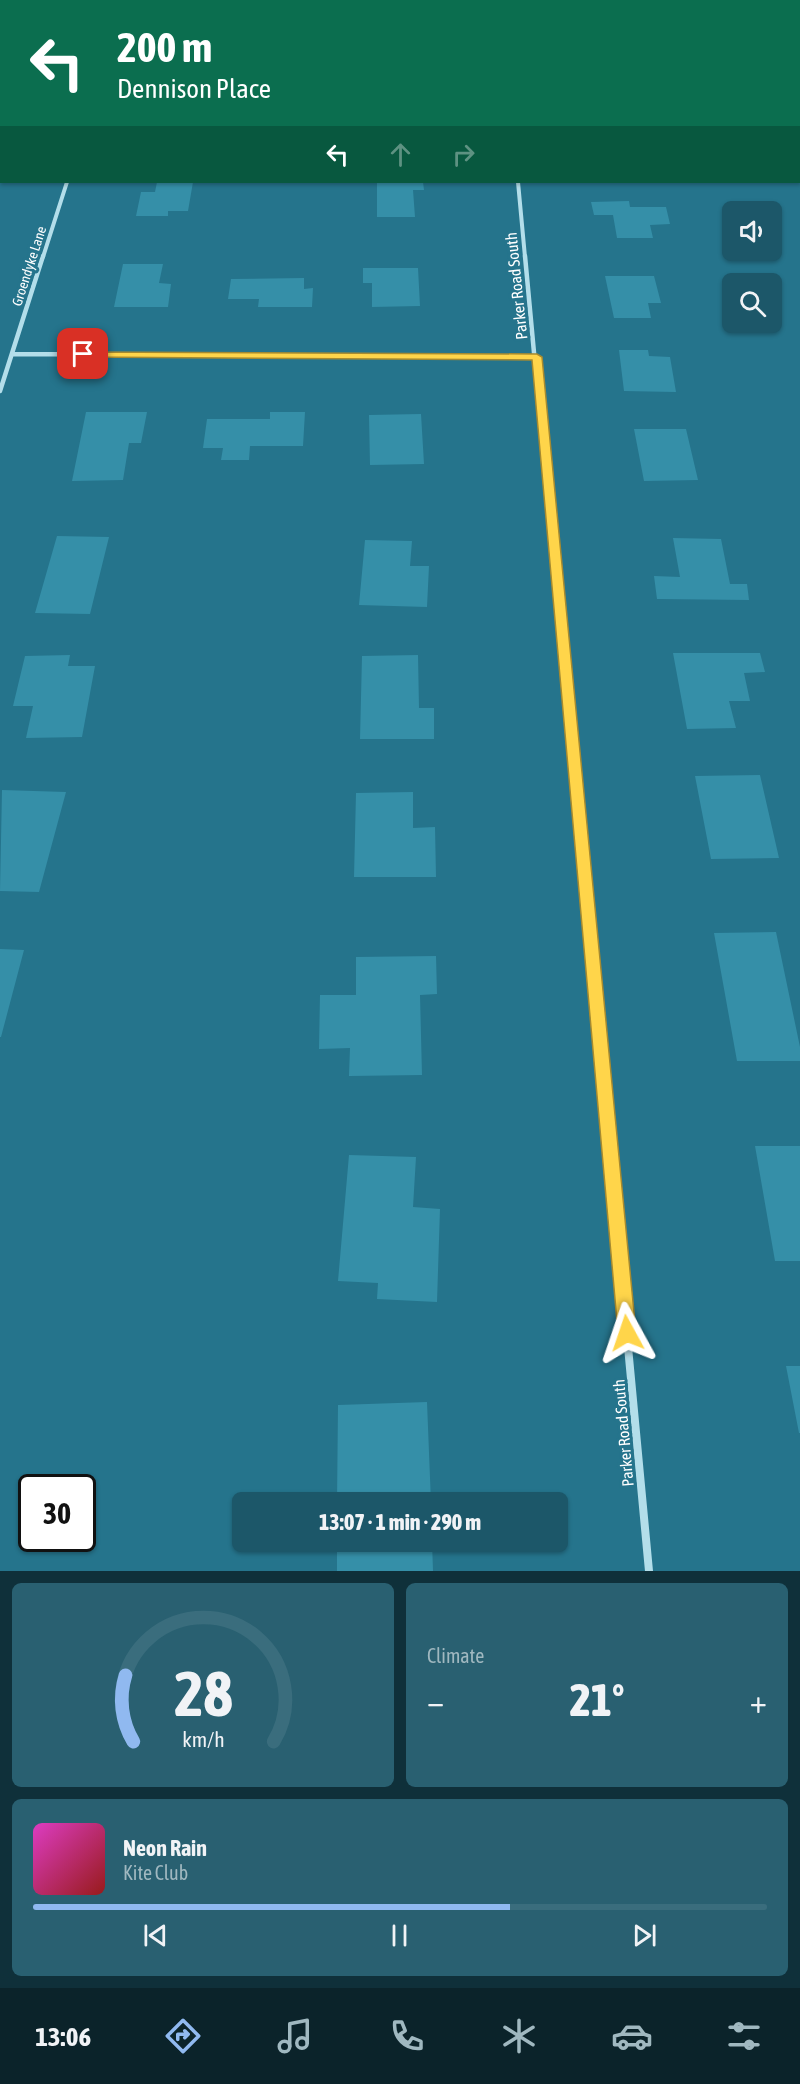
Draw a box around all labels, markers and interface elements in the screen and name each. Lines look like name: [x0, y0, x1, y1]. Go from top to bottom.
text: 200 m: [117, 23, 212, 71]
icon: left: [18, 24, 96, 102]
text: Dennison Place: [117, 73, 271, 104]
icon: left: [321, 138, 354, 171]
icon: ahead: [384, 138, 417, 171]
icon: right: [447, 138, 480, 171]
map controls: [722, 201, 782, 333]
button: sound: [722, 201, 782, 261]
street label: Groendyke Lane: [9, 224, 49, 308]
street label: Parker Road South: [501, 232, 531, 340]
button: search: [722, 273, 782, 333]
pin: [57, 328, 108, 379]
icon: arrive: [66, 337, 99, 370]
position arrow: [595, 1301, 659, 1365]
street label: Parker Road South: [609, 1379, 637, 1487]
speed limit sign: 30: [18, 1474, 96, 1552]
text: 13:07 · 1 min · 290 m: [319, 1509, 481, 1535]
text: Climate: [427, 1644, 484, 1667]
text: 28: [174, 1658, 232, 1729]
text: 21°: [570, 1674, 624, 1726]
text: −: [427, 1682, 444, 1720]
text: +: [750, 1682, 767, 1720]
text: km/h: [182, 1727, 224, 1752]
text: Neon Rain: [123, 1835, 207, 1861]
text: Kite Club: [123, 1861, 188, 1884]
icon: previous: [139, 1919, 172, 1952]
icon: pause: [383, 1919, 416, 1952]
icon: next: [628, 1919, 661, 1952]
icon: directions: [162, 2015, 204, 2057]
icon: music: [274, 2015, 316, 2057]
icon: phone: [386, 2015, 428, 2057]
icon: climate: [498, 2015, 540, 2057]
icon: car: [611, 2015, 653, 2057]
icon: filters: [723, 2015, 765, 2057]
text: 13:06: [35, 2021, 91, 2052]

